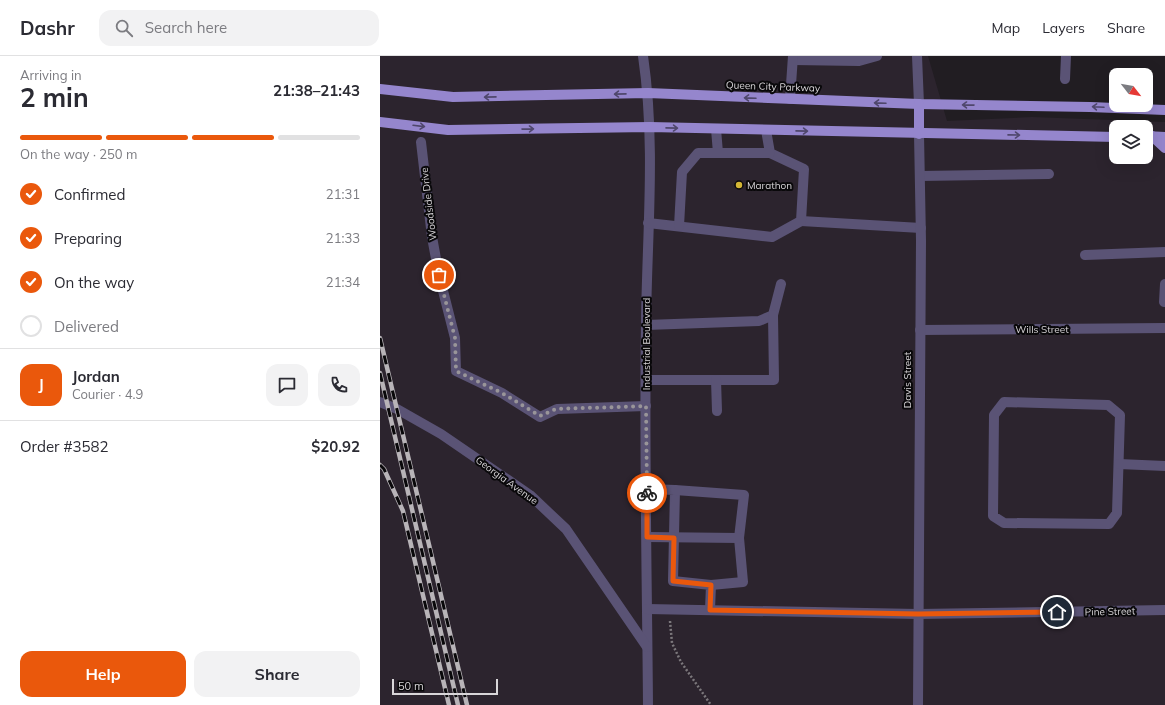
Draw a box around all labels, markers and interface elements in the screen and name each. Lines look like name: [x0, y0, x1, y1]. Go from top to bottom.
search box: [99, 10, 379, 46]
text: Dashr: [20, 16, 75, 40]
icon: search: [113, 17, 135, 39]
text: Search here: [145, 18, 227, 37]
text: Map: [991, 19, 1020, 37]
text: Layers: [1042, 19, 1085, 37]
text: Share: [1107, 19, 1145, 37]
text: Arriving in: [20, 67, 82, 83]
north arrow: [1109, 68, 1153, 112]
map controls: [1109, 68, 1153, 164]
street label: Queen City Parkway: [726, 78, 821, 95]
text: 2 min: [20, 81, 89, 114]
text: 21:38–21:43: [273, 81, 360, 100]
one-way arrow: [614, 90, 627, 98]
one-way arrow: [484, 93, 497, 100]
one-way arrow: [744, 94, 757, 101]
one-way arrow: [874, 99, 887, 106]
one-way arrow: [962, 101, 975, 109]
one-way arrow: [1092, 104, 1105, 111]
button: layers: [1109, 120, 1153, 164]
one-way arrow: [412, 123, 425, 130]
one-way arrow: [665, 124, 678, 132]
one-way arrow: [521, 125, 534, 133]
one-way arrow: [795, 127, 808, 135]
one-way arrow: [1007, 131, 1020, 139]
text: On the way · 250 m: [20, 146, 137, 162]
street label: Woodside Drive: [418, 167, 439, 241]
place label: Marathon: [747, 179, 792, 192]
marker: Marathon: [734, 180, 744, 190]
icon: check: [20, 183, 42, 205]
text: Confirmed: [54, 185, 125, 204]
text: 21:31: [326, 186, 360, 202]
icon: check: [20, 227, 42, 249]
text: Preparing: [54, 229, 122, 248]
text: 21:33: [326, 230, 360, 246]
pin: [422, 258, 456, 292]
icon: bag: [428, 264, 450, 286]
icon: check: [20, 271, 42, 293]
text: On the way: [54, 273, 134, 292]
text: 21:34: [326, 274, 360, 290]
street label: Industrial Boulevard: [640, 298, 653, 390]
text: Delivered: [54, 317, 119, 336]
street label: Wills Street: [1015, 323, 1069, 336]
street label: Davis Street: [901, 351, 914, 408]
button: chat: [266, 364, 308, 406]
button: phone: [318, 364, 360, 406]
text: Jordan: [72, 367, 120, 386]
text: J: [38, 375, 44, 394]
text: Courier · 4.9: [72, 386, 143, 402]
text: Order #3582: [20, 437, 108, 456]
text: $20.92: [311, 437, 360, 456]
street label: Georgia Avenue: [473, 453, 540, 507]
courier: [627, 473, 667, 513]
icon: bike: [636, 482, 658, 504]
pin: [1040, 595, 1074, 629]
icon: home: [1046, 601, 1068, 623]
street label: Pine Street: [1085, 605, 1136, 618]
button: Help: [20, 651, 186, 697]
button: Share: [194, 651, 360, 697]
scale bar: [392, 677, 498, 696]
text: 50 m: [398, 679, 424, 693]

